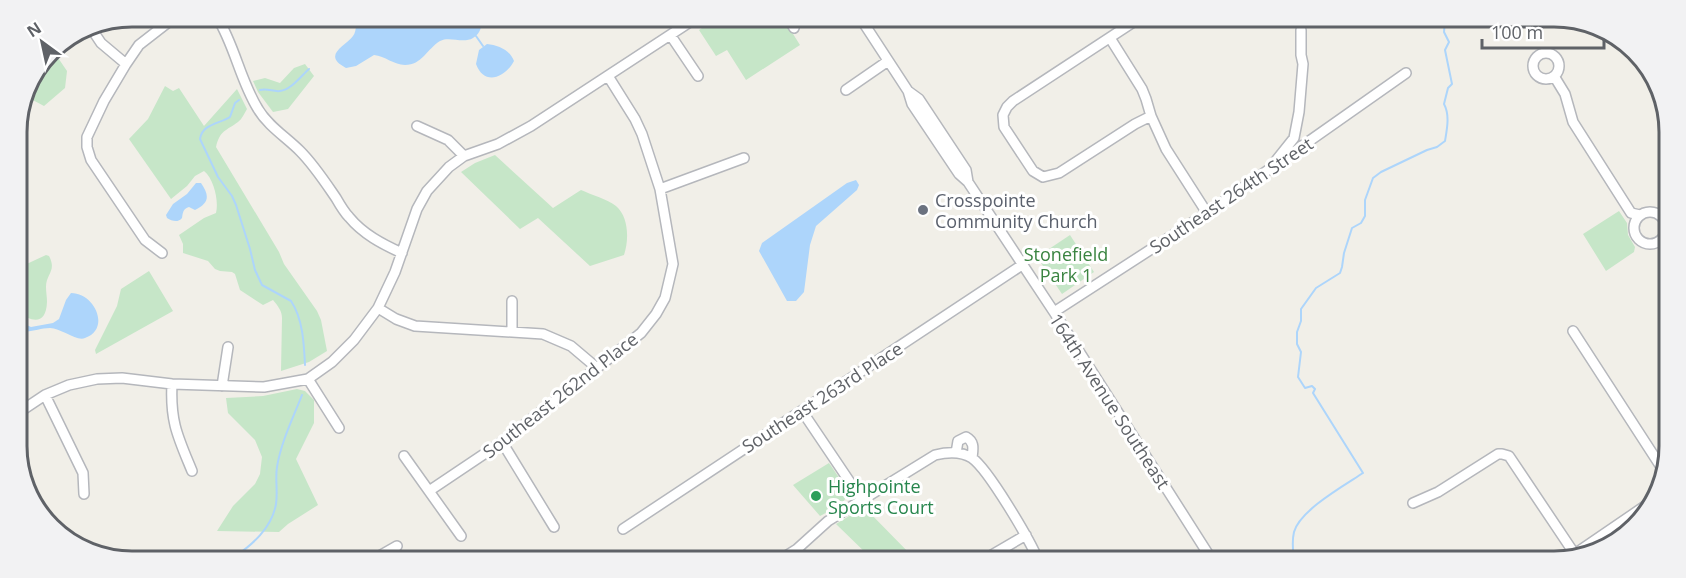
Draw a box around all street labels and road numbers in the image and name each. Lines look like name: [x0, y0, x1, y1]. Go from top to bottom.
street label: Southeast 264th Street: [1145, 131, 1317, 259]
street label: 164th Avenue Southeast: [1044, 309, 1176, 493]
street label: Southeast 262nd Place: [477, 327, 643, 463]
street label: Southeast 263rd Place: [737, 336, 907, 458]

